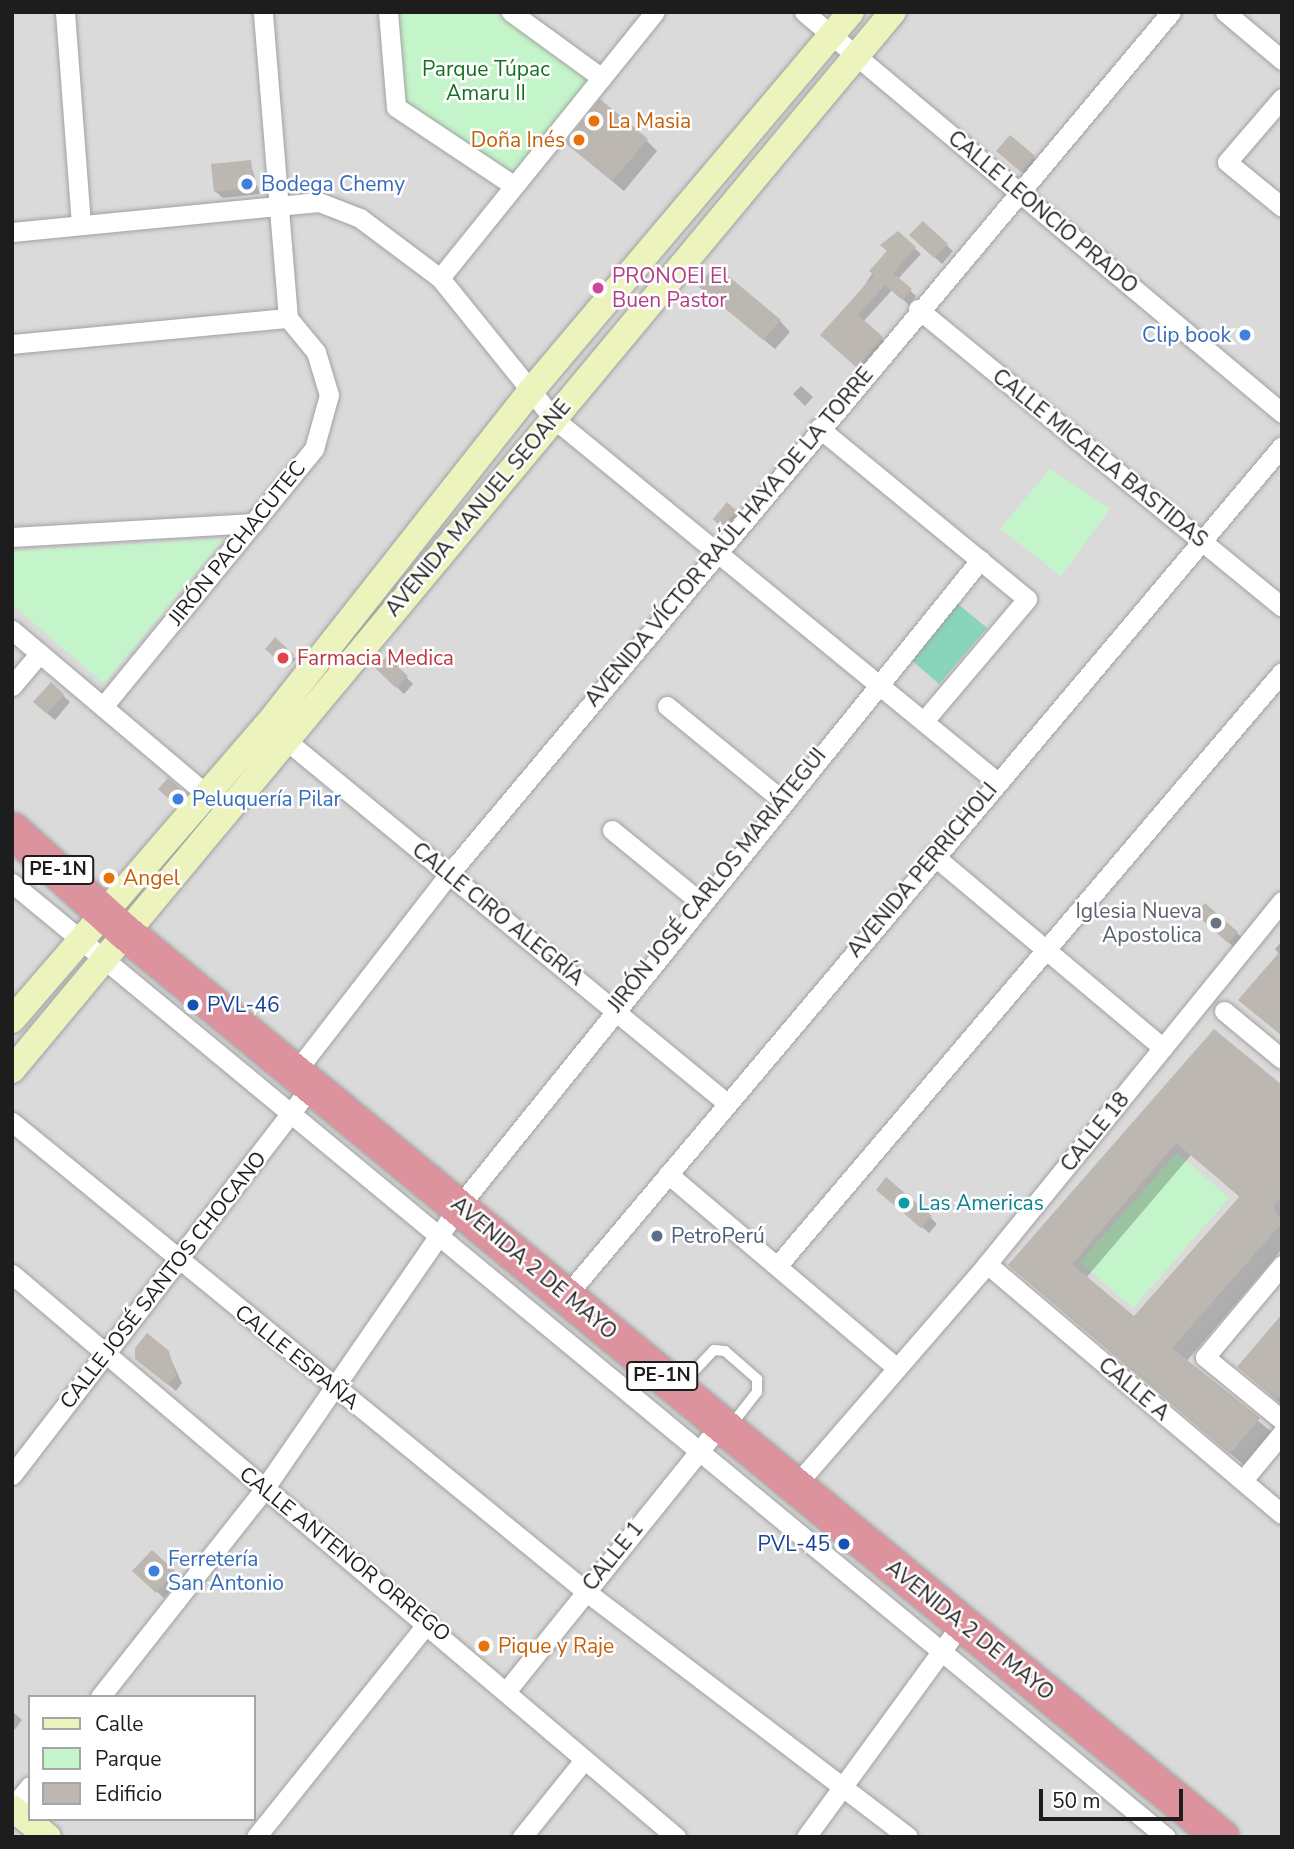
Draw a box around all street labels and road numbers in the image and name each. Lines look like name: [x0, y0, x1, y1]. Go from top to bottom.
street label: CALLE LEONCIO PRADO: [943, 125, 1143, 299]
street label: AVENIDA VÍCTOR RAÚL HAYA DE LA TORRE: [580, 362, 878, 712]
street label: CALLE MICAELA BASTIDAS: [988, 364, 1212, 552]
street label: AVENIDA MANUEL SEOANE: [380, 395, 576, 621]
street label: JIRÓN PACHACUTEC: [163, 456, 311, 630]
street label: JIRÓN JOSÉ CARLOS MARIÁTEGUI: [603, 743, 831, 1017]
street label: AVENIDA PERRICHOLI: [842, 778, 1002, 962]
street label: CALLE CIRO ALEGRÍA: [407, 837, 589, 991]
road number: PE-1N: [21, 855, 95, 886]
street label: CALLE 18: [1055, 1087, 1135, 1177]
street label: CALLE JOSÉ SANTOS CHOCANO: [55, 1146, 271, 1414]
street label: AVENIDA 2 DE MAYO: [446, 1191, 622, 1345]
street label: CALLE ESPAÑA: [230, 1299, 364, 1415]
street label: CALLE A: [1093, 1352, 1175, 1426]
road number: PE-1N: [625, 1360, 699, 1392]
street label: CALLE ANTENOR ORREGO: [234, 1461, 456, 1647]
street label: CALLE 1: [577, 1516, 649, 1596]
street label: AVENIDA 2 DE MAYO: [881, 1555, 1059, 1705]

